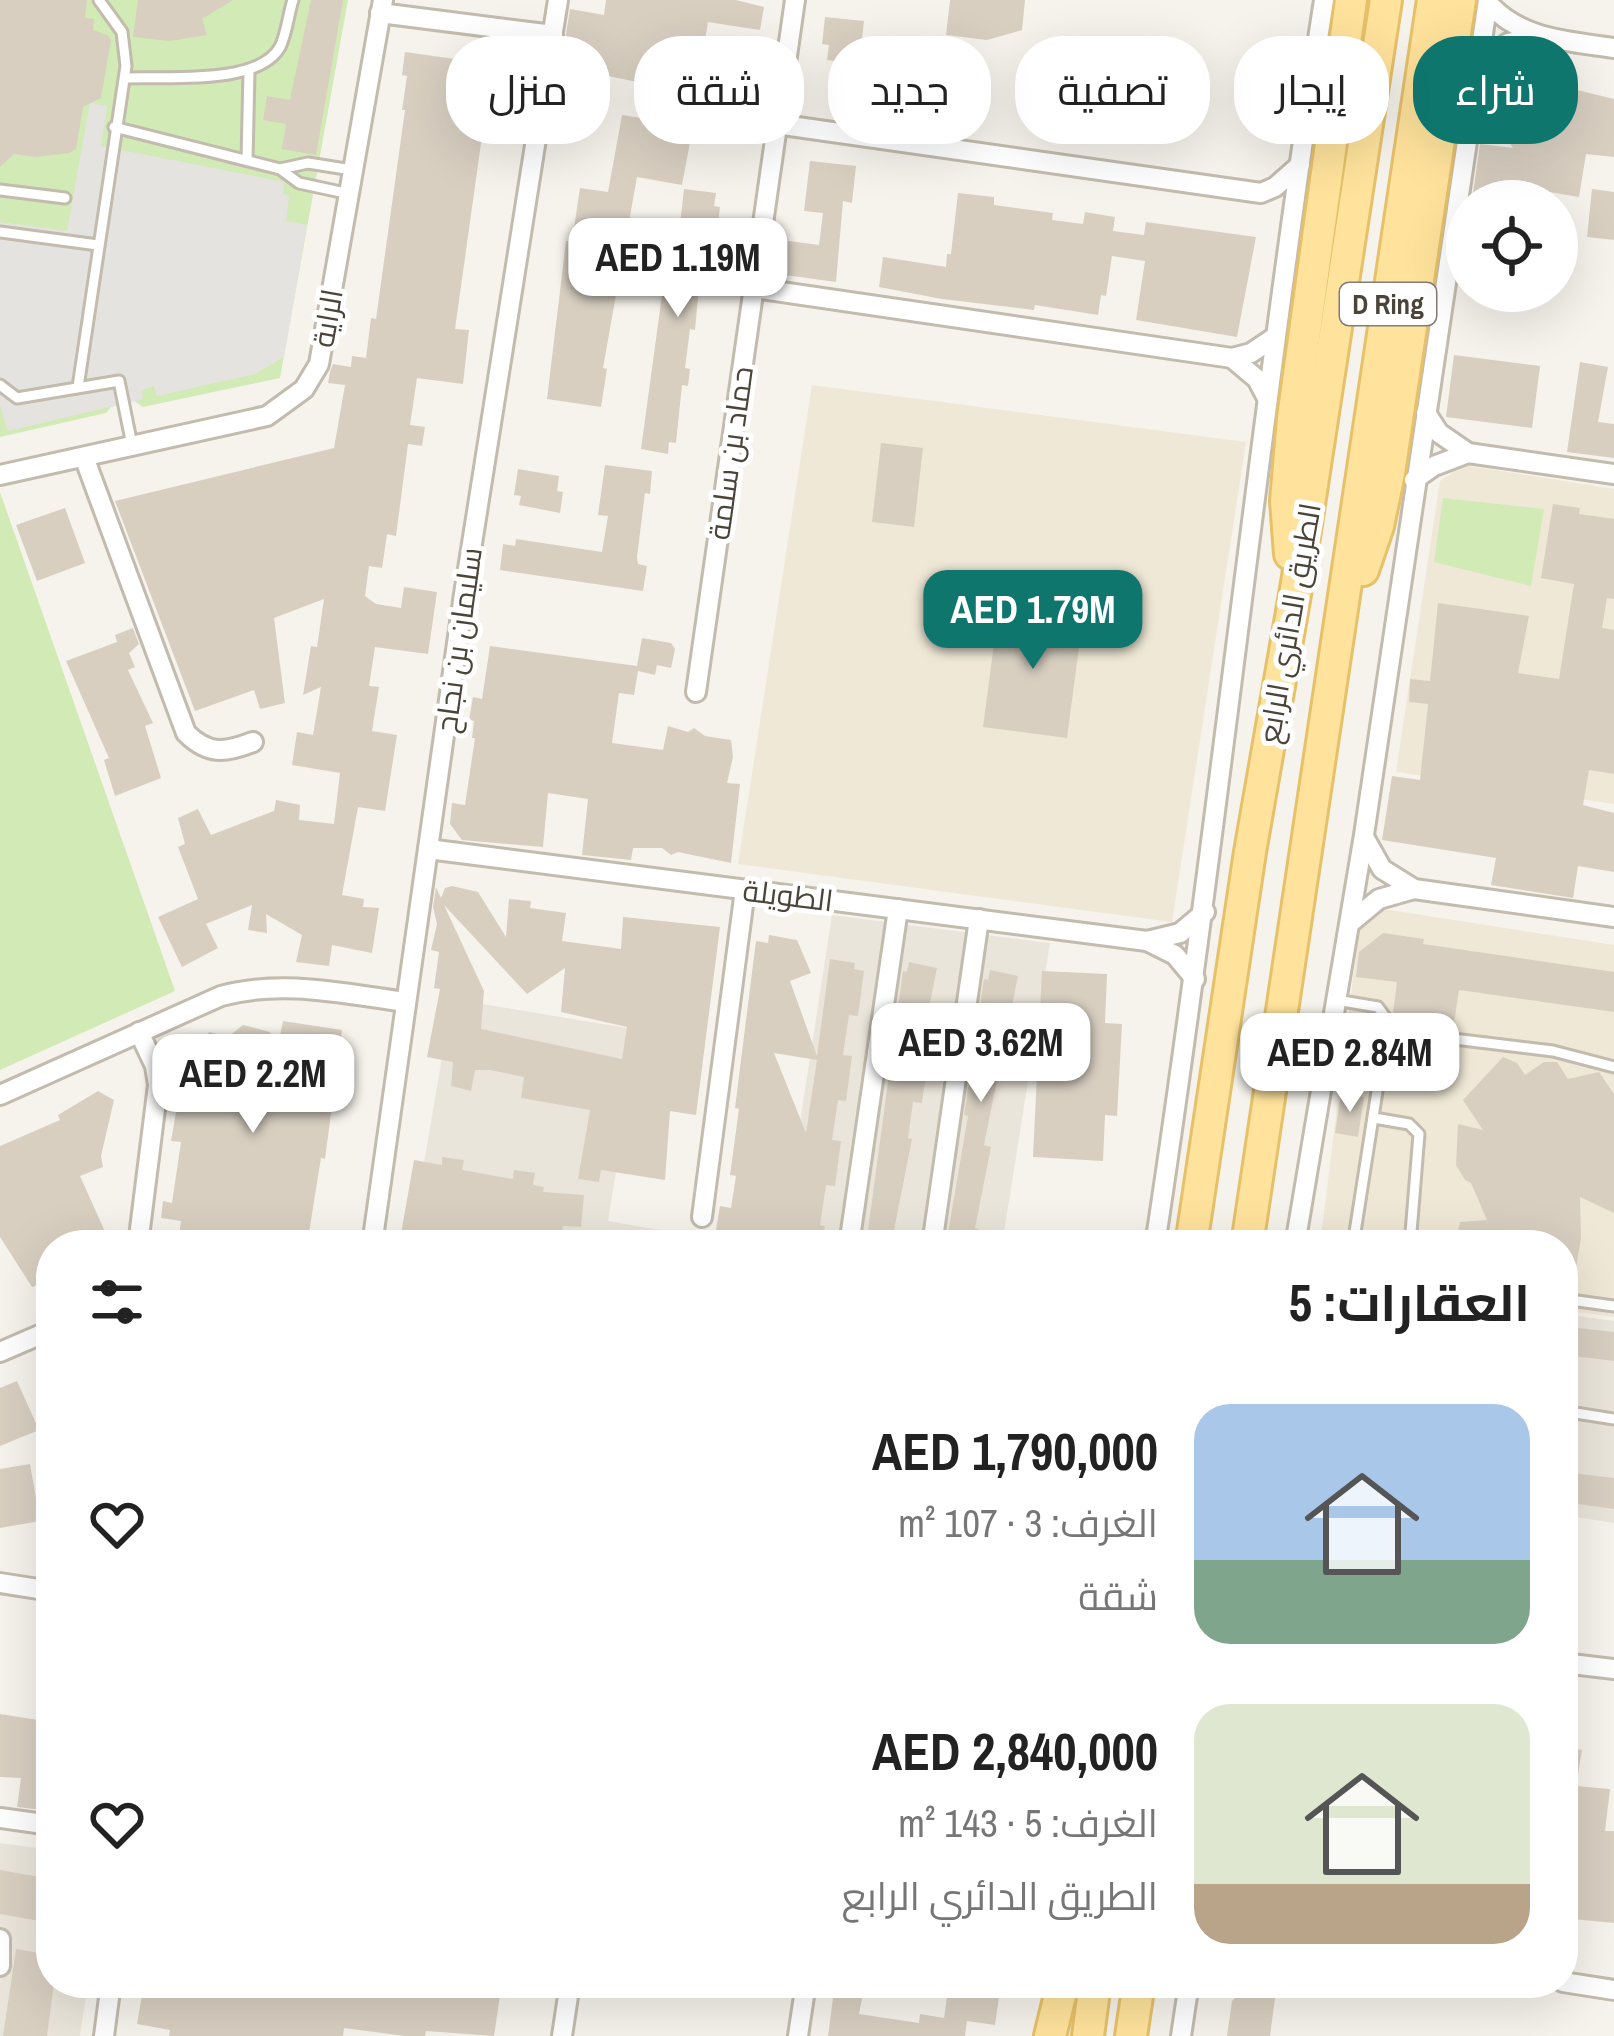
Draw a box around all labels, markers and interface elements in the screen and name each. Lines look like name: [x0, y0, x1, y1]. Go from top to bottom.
chip: منزل: [446, 36, 610, 144]
chip: شقة: [634, 36, 804, 144]
chip: جديد: [828, 36, 991, 144]
chip: تصفية: [1015, 36, 1210, 144]
chip: إيجار: [1234, 36, 1389, 144]
chip: شراء: [1413, 36, 1578, 144]
map controls: [1446, 180, 1578, 312]
button: locate: [1446, 180, 1578, 312]
pin: AED 1.19M: [541, 218, 815, 320]
text: AED 1.19M: [595, 231, 761, 283]
road number: D Ring: [1340, 283, 1436, 325]
street label: الراية: [302, 286, 352, 350]
street label: حماد بن سلمة: [698, 364, 762, 542]
street label: الطريق الدائري الرابع: [1248, 500, 1334, 747]
street label: سليمان بن نجاح: [425, 545, 492, 735]
pin: AED 1.79M: [896, 570, 1170, 672]
text: AED 1.79M: [950, 583, 1116, 635]
street label: الطويلة: [741, 870, 835, 920]
pin: AED 3.62M: [844, 1003, 1118, 1105]
pin: AED 2.84M: [1213, 1013, 1487, 1115]
text: AED 3.62M: [898, 1016, 1064, 1068]
text: AED 2.84M: [1267, 1026, 1433, 1078]
pin: AED 2.2M: [129, 1034, 377, 1136]
text: AED 2.2M: [179, 1047, 327, 1099]
text: العقارات: 5: [1289, 1268, 1530, 1337]
icon: filters: [84, 1269, 150, 1335]
text: AED 1,790,000: [872, 1417, 1158, 1486]
icon: home: [1290, 1452, 1434, 1596]
icon: heart: [84, 1491, 150, 1557]
text: الغرف: 3 · 107 m²: [898, 1497, 1158, 1549]
text: شقة: [1078, 1570, 1158, 1622]
text: AED 2,840,000: [872, 1717, 1158, 1786]
icon: home: [1290, 1752, 1434, 1896]
icon: heart: [84, 1791, 150, 1857]
text: الغرف: 5 · 143 m²: [898, 1797, 1158, 1849]
text: الطريق الدائري الرابع: [842, 1870, 1158, 1922]

